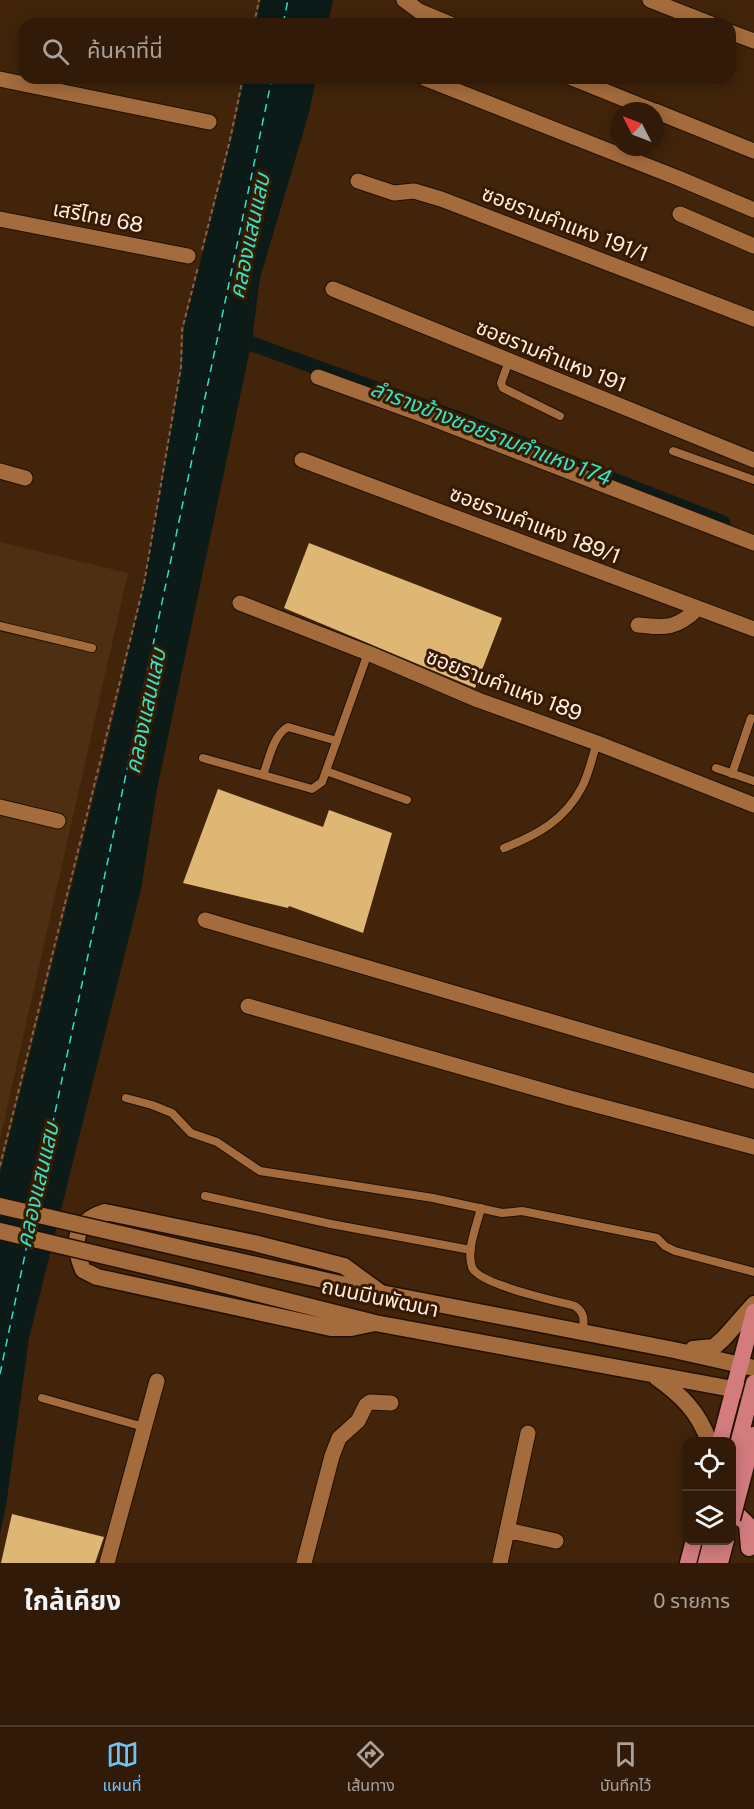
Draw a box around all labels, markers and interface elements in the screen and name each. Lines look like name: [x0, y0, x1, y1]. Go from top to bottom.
search box: [18, 18, 736, 84]
icon: search: [39, 35, 72, 68]
text: ค้นหาที่นี่: [87, 37, 163, 63]
north arrow: [610, 102, 664, 156]
water label: คลองแสนแสบ: [223, 170, 275, 301]
street label: ซอยรามคำแหง 191/1: [479, 180, 652, 267]
street label: เสรีไทย 68: [51, 196, 145, 238]
street label: ซอยรามคำแหง 191: [472, 314, 630, 397]
water label: ลำรางข้างซอยรามคำแหง 174: [367, 375, 615, 491]
street label: ซอยรามคำแหง 189/1: [446, 480, 624, 569]
street label: ซอยรามคำแหง 189: [423, 643, 586, 726]
water label: คลองแสนแสบ: [119, 645, 171, 776]
water label: คลองแสนแสบ: [10, 1119, 64, 1250]
street label: ถนนมีนพัฒนา: [319, 1273, 441, 1322]
map controls: [682, 1437, 736, 1545]
button: locate: [682, 1437, 736, 1491]
button: layers: [682, 1491, 736, 1545]
text: ใกล้เคียง: [24, 1585, 121, 1616]
text: 0 รายการ: [653, 1589, 730, 1613]
tab: แผนที่: [103, 1738, 142, 1798]
tab: เส้นทาง: [347, 1738, 395, 1798]
tab: บันทึกไว้: [600, 1738, 651, 1798]

